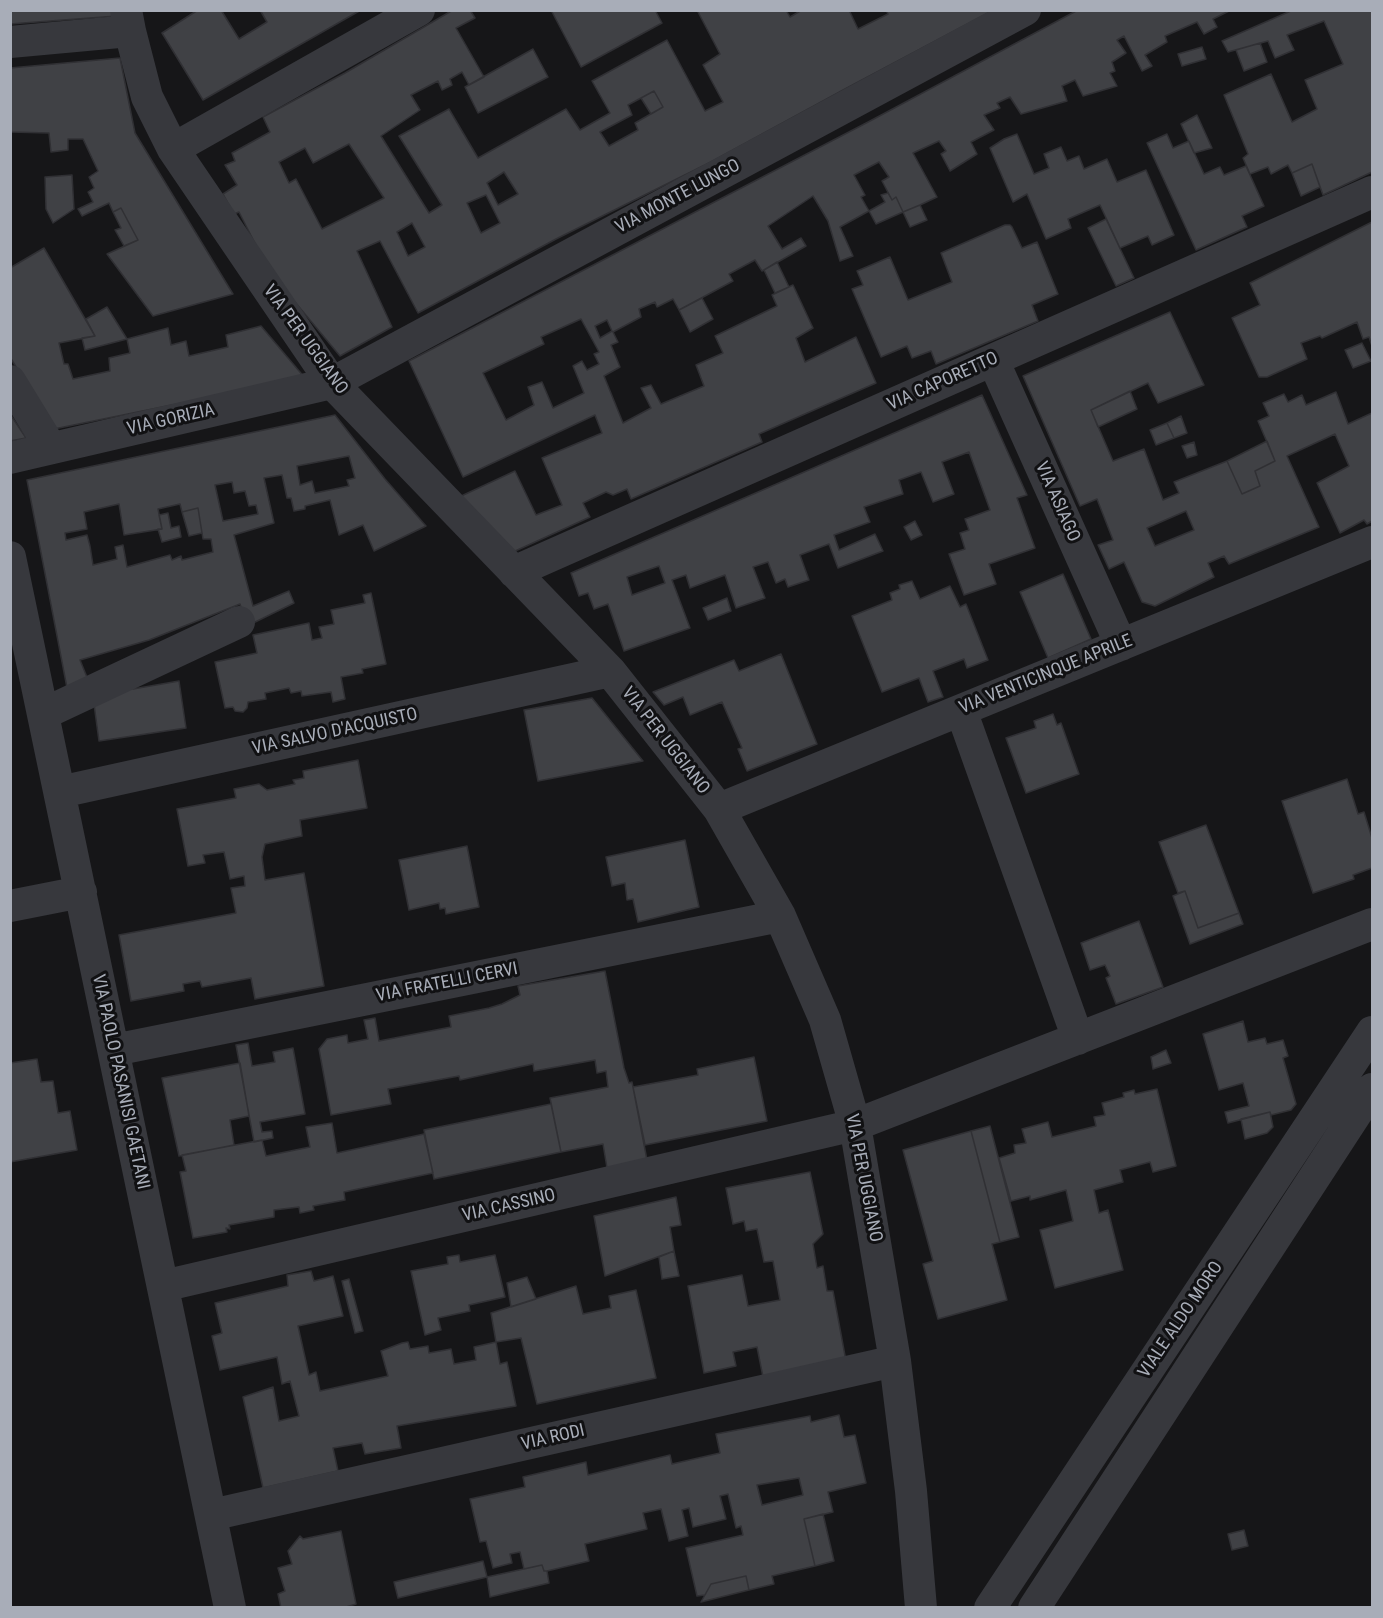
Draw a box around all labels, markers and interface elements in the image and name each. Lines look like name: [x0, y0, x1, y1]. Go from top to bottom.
street label: VIA MONTE LUNGO: [612, 155, 744, 239]
street label: VIA PER UGGIANO: [258, 281, 352, 399]
street label: VIA CAPORETTO: [884, 348, 1002, 416]
street label: VIA GORIZIA: [125, 399, 217, 441]
street label: VIA ASIAGO: [1030, 459, 1084, 545]
street label: VIA VENTICINQUE APRILE: [956, 630, 1136, 720]
street label: VIA PER UGGIANO: [616, 683, 714, 799]
street label: VIA SALVO D'ACQUISTO: [250, 704, 420, 760]
street label: VIA FRATELLI CERVI: [374, 959, 520, 1007]
street label: VIA PAOLO PASANISI GAETANI: [87, 972, 153, 1192]
street label: VIA PER UGGIANO: [840, 1112, 886, 1244]
street label: VIA CASSINO: [460, 1185, 558, 1227]
street label: VIALE ALDO MORO: [1134, 1258, 1228, 1382]
street label: VIA RODI: [519, 1420, 587, 1456]

